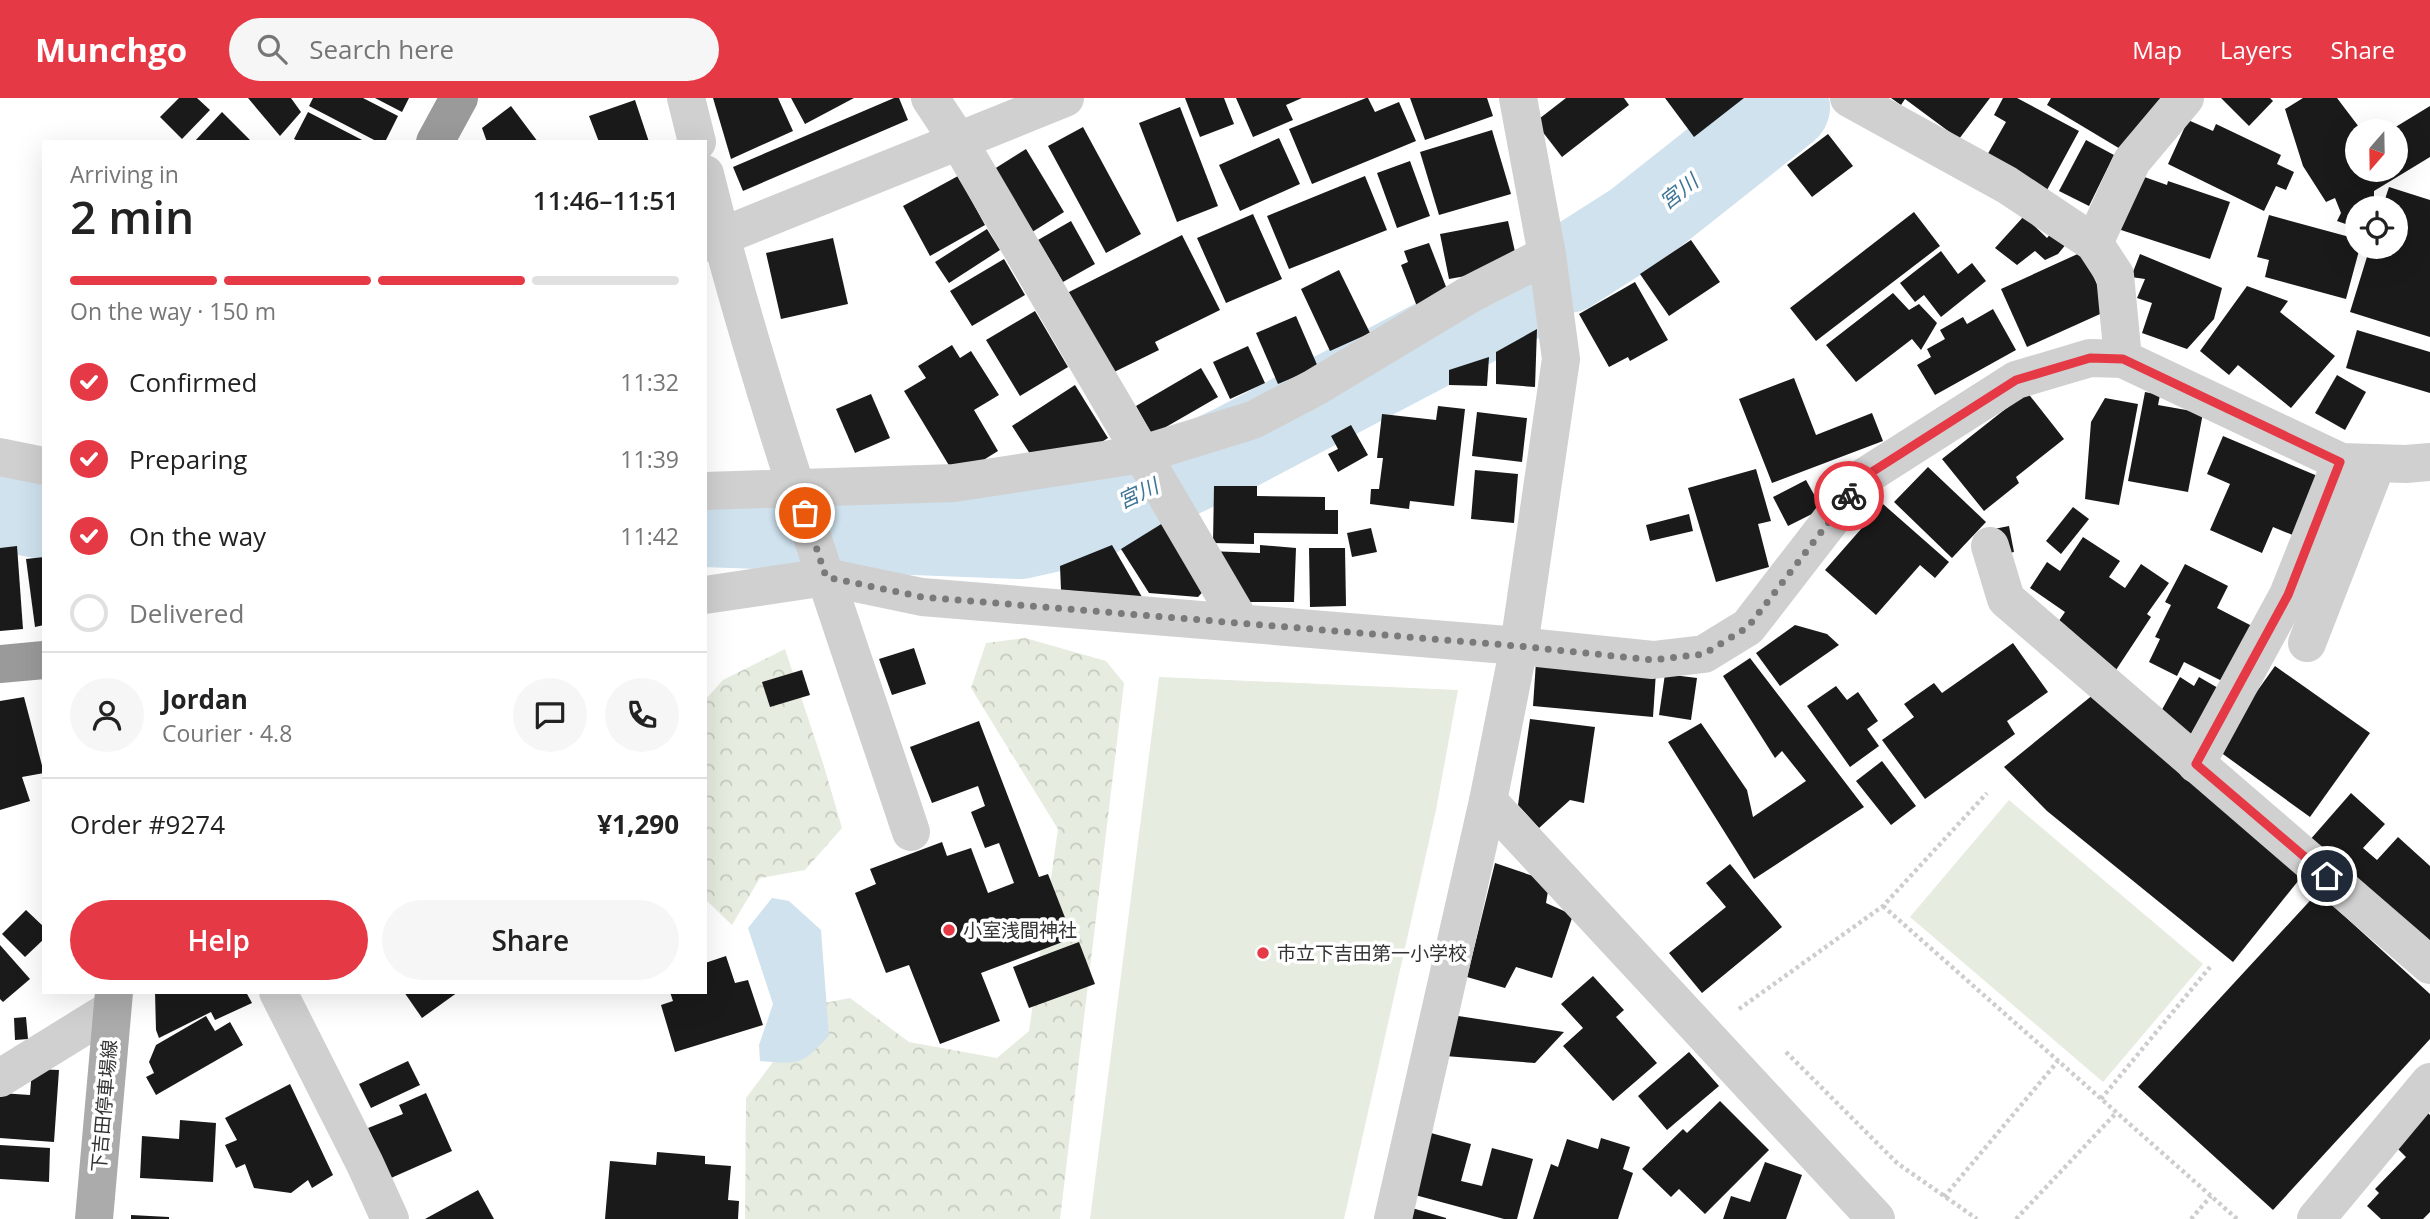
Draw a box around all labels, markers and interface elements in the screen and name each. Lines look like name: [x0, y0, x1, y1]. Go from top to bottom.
search box: [229, 18, 719, 81]
text: Munchgo: [35, 27, 187, 72]
icon: search: [253, 30, 291, 68]
text: Search here: [309, 31, 454, 67]
text: Map: [2132, 33, 2182, 66]
text: Layers: [2220, 33, 2293, 66]
text: Share: [2331, 33, 2395, 66]
north arrow: [2345, 119, 2408, 182]
map controls: [2345, 119, 2408, 259]
text: Arriving in: [70, 158, 179, 190]
water label: 宮川: [1653, 166, 1705, 215]
text: 11:46–11:51: [533, 182, 679, 218]
text: 2 min: [70, 185, 194, 247]
button: locate: [2345, 196, 2408, 259]
text: On the way · 150 m: [70, 295, 276, 327]
icon: check: [70, 363, 108, 401]
text: Confirmed: [129, 364, 257, 400]
text: 11:32: [620, 366, 679, 398]
icon: check: [70, 440, 108, 478]
text: Preparing: [129, 441, 247, 477]
text: 11:39: [620, 443, 679, 475]
courier: [1814, 461, 1884, 531]
water label: 宮川: [1113, 471, 1164, 515]
icon: bike: [1830, 477, 1868, 515]
pin: [775, 483, 835, 543]
icon: bag: [786, 494, 824, 532]
icon: check: [70, 517, 108, 555]
text: On the way: [129, 518, 266, 554]
text: 11:42: [620, 520, 679, 552]
text: Delivered: [129, 595, 244, 631]
button: person: [70, 678, 144, 752]
button: chat: [513, 678, 587, 752]
button: phone: [605, 678, 679, 752]
text: Jordan: [162, 681, 248, 717]
text: Courier · 4.8: [162, 717, 292, 749]
text: Order #9274: [70, 806, 225, 842]
text: ¥1,290: [597, 806, 679, 842]
pin: [2297, 846, 2357, 906]
icon: home: [2308, 857, 2346, 895]
button: Help: [70, 900, 368, 980]
button: Share: [382, 900, 679, 980]
place label: 小室浅間神社: [963, 917, 1077, 943]
marker: 小室浅間神社: [941, 922, 957, 938]
place label: 市立下吉田第一小学校: [1277, 940, 1467, 966]
marker: 市立下吉田第一小学校: [1255, 945, 1271, 961]
street label: 下吉田停車場線: [85, 1039, 123, 1173]

